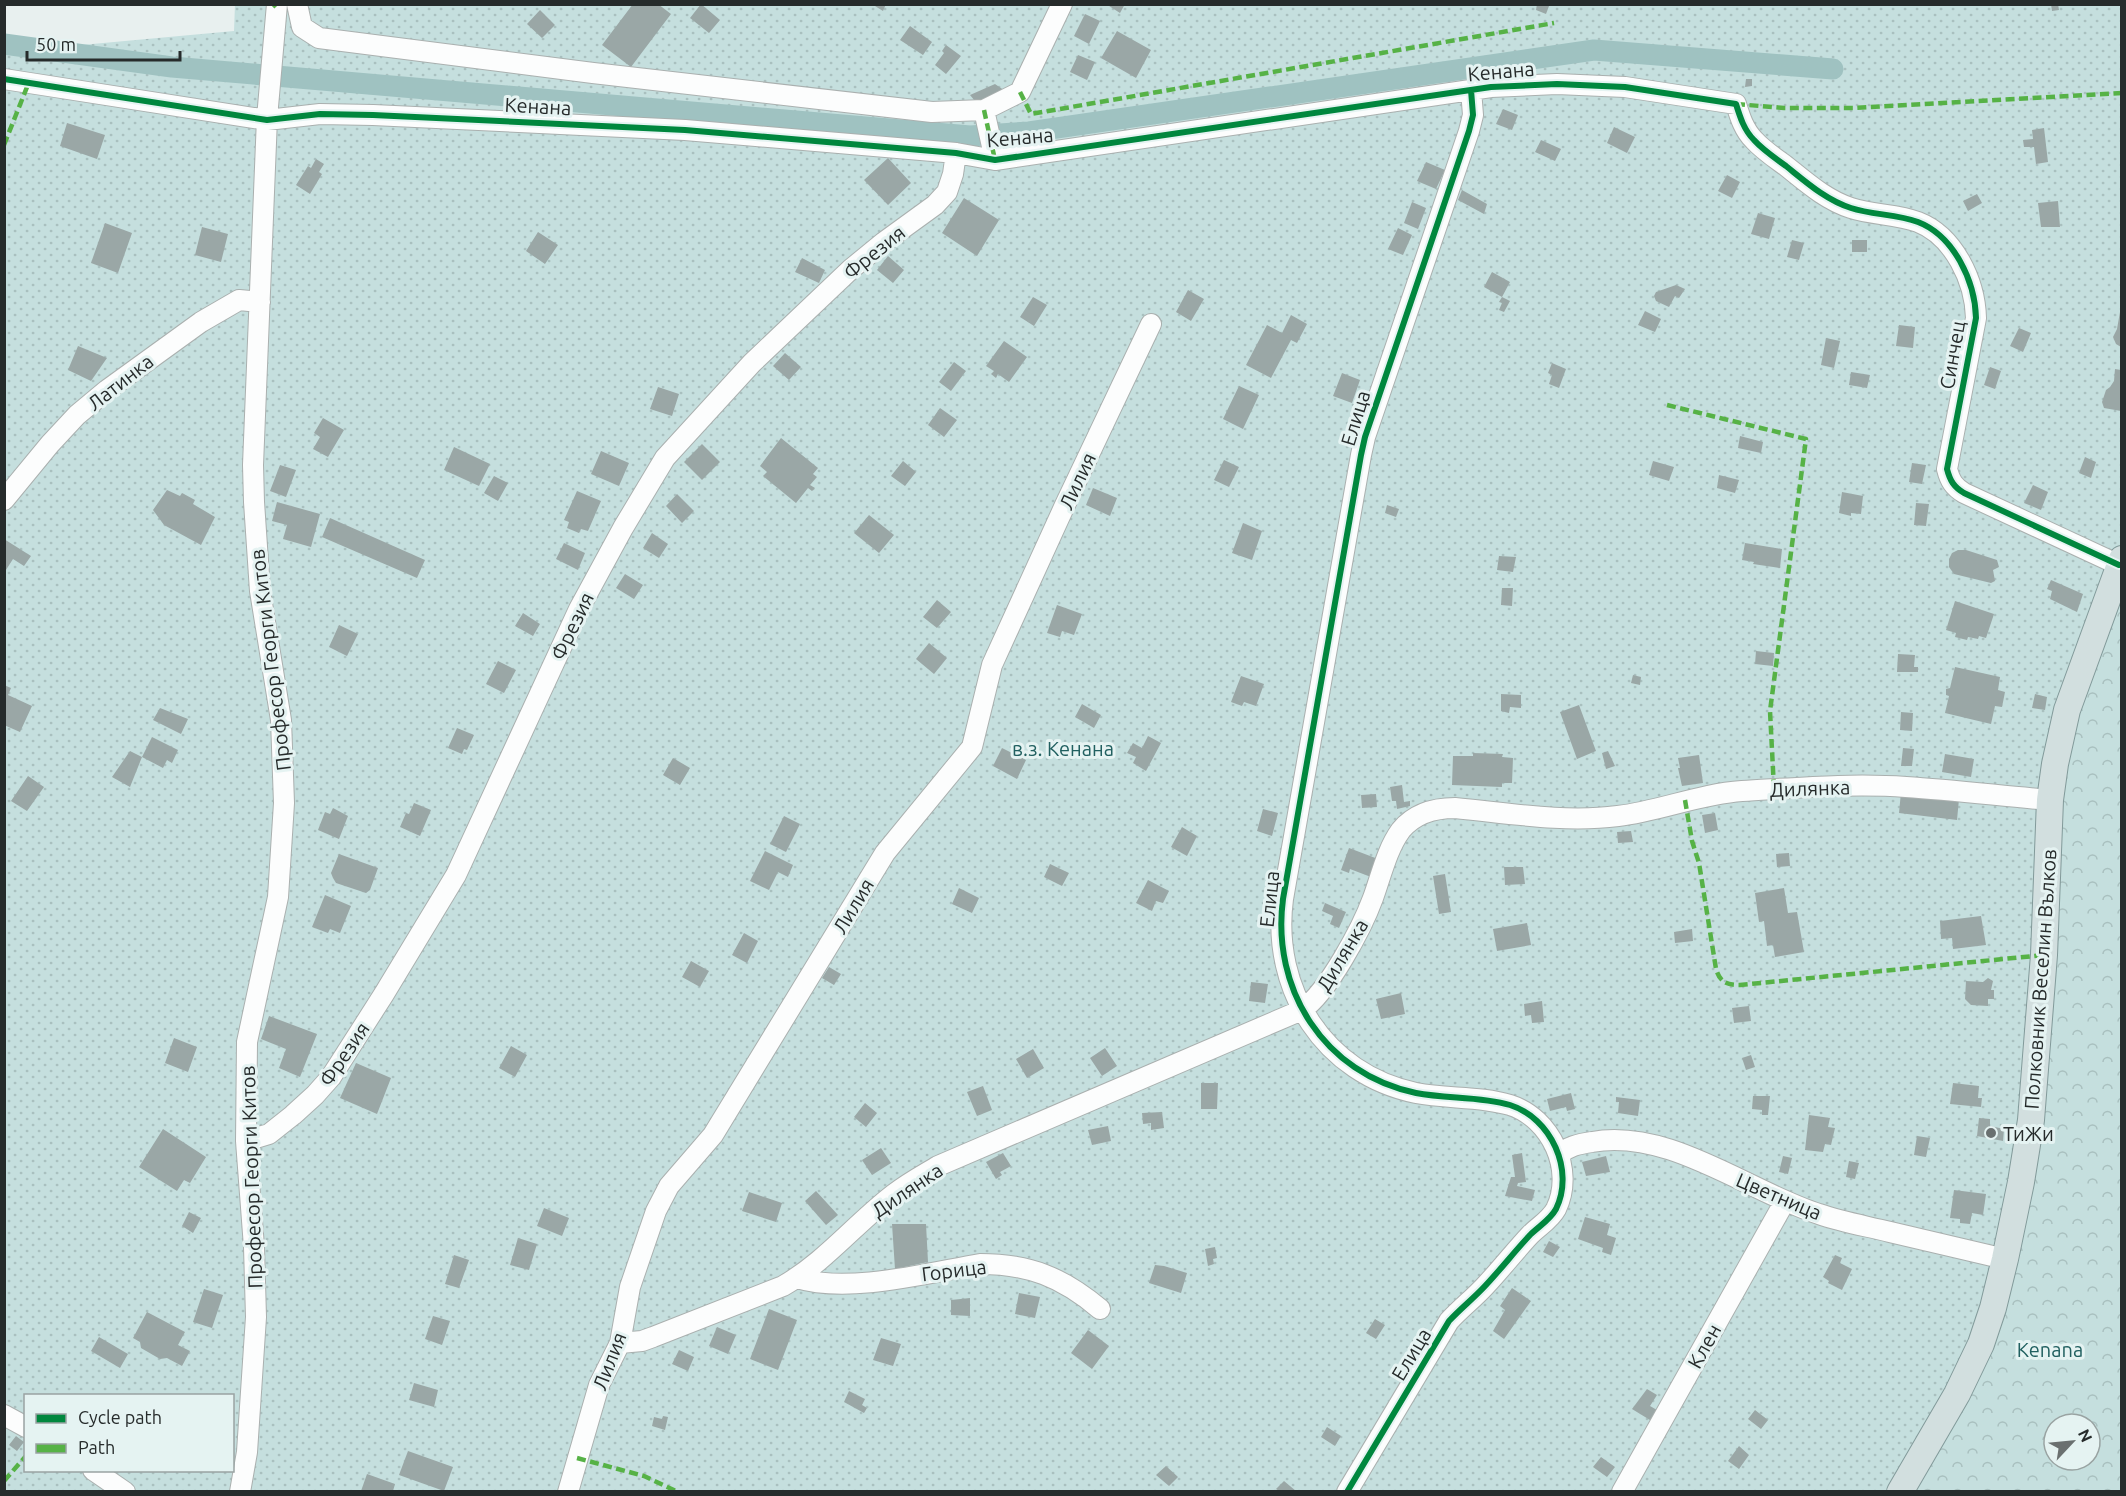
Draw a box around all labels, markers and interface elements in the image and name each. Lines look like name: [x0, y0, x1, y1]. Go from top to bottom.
scale bar: [27, 24, 180, 62]
text: 50 m: [36, 34, 76, 54]
street label: Кенана: [1467, 57, 1535, 85]
street label: Кенана: [504, 93, 572, 119]
street label: Кенана: [986, 123, 1054, 151]
street label: Фрезия: [839, 220, 909, 284]
street label: Синчец: [1935, 319, 1969, 391]
street label: Латинка: [83, 349, 157, 415]
street label: Елица: [1336, 388, 1374, 448]
street label: Лилия: [1054, 449, 1100, 513]
street label: Професор Георги Китов: [245, 548, 295, 772]
street label: Фрезия: [546, 589, 598, 663]
park label: в.з. Кенана: [1012, 737, 1114, 760]
street label: Дилянка: [1769, 775, 1851, 801]
street label: Полковник Веселин Вълков: [2019, 848, 2061, 1110]
street label: Елица: [1255, 870, 1283, 928]
street label: Лилия: [828, 874, 878, 938]
street label: Дилянка: [1311, 915, 1373, 995]
street label: Фрезия: [314, 1018, 374, 1090]
street label: Професор Георги Китов: [236, 1065, 266, 1289]
place label: ТиЖи: [2003, 1122, 2054, 1145]
marker: ТиЖи: [1984, 1126, 1998, 1140]
street label: Дилянка: [867, 1158, 947, 1222]
street label: Цветница: [1733, 1168, 1825, 1224]
street label: Горица: [920, 1255, 988, 1285]
street label: Клен: [1683, 1320, 1725, 1372]
street label: Елица: [1387, 1324, 1435, 1384]
street label: Лилия: [588, 1329, 630, 1393]
park label: Kenana: [2017, 1338, 2083, 1361]
legend: [24, 1394, 234, 1472]
text: Cycle path: [78, 1407, 162, 1427]
north arrow: [2042, 1412, 2102, 1472]
text: N: [2075, 1426, 2096, 1445]
text: Path: [78, 1437, 115, 1457]

